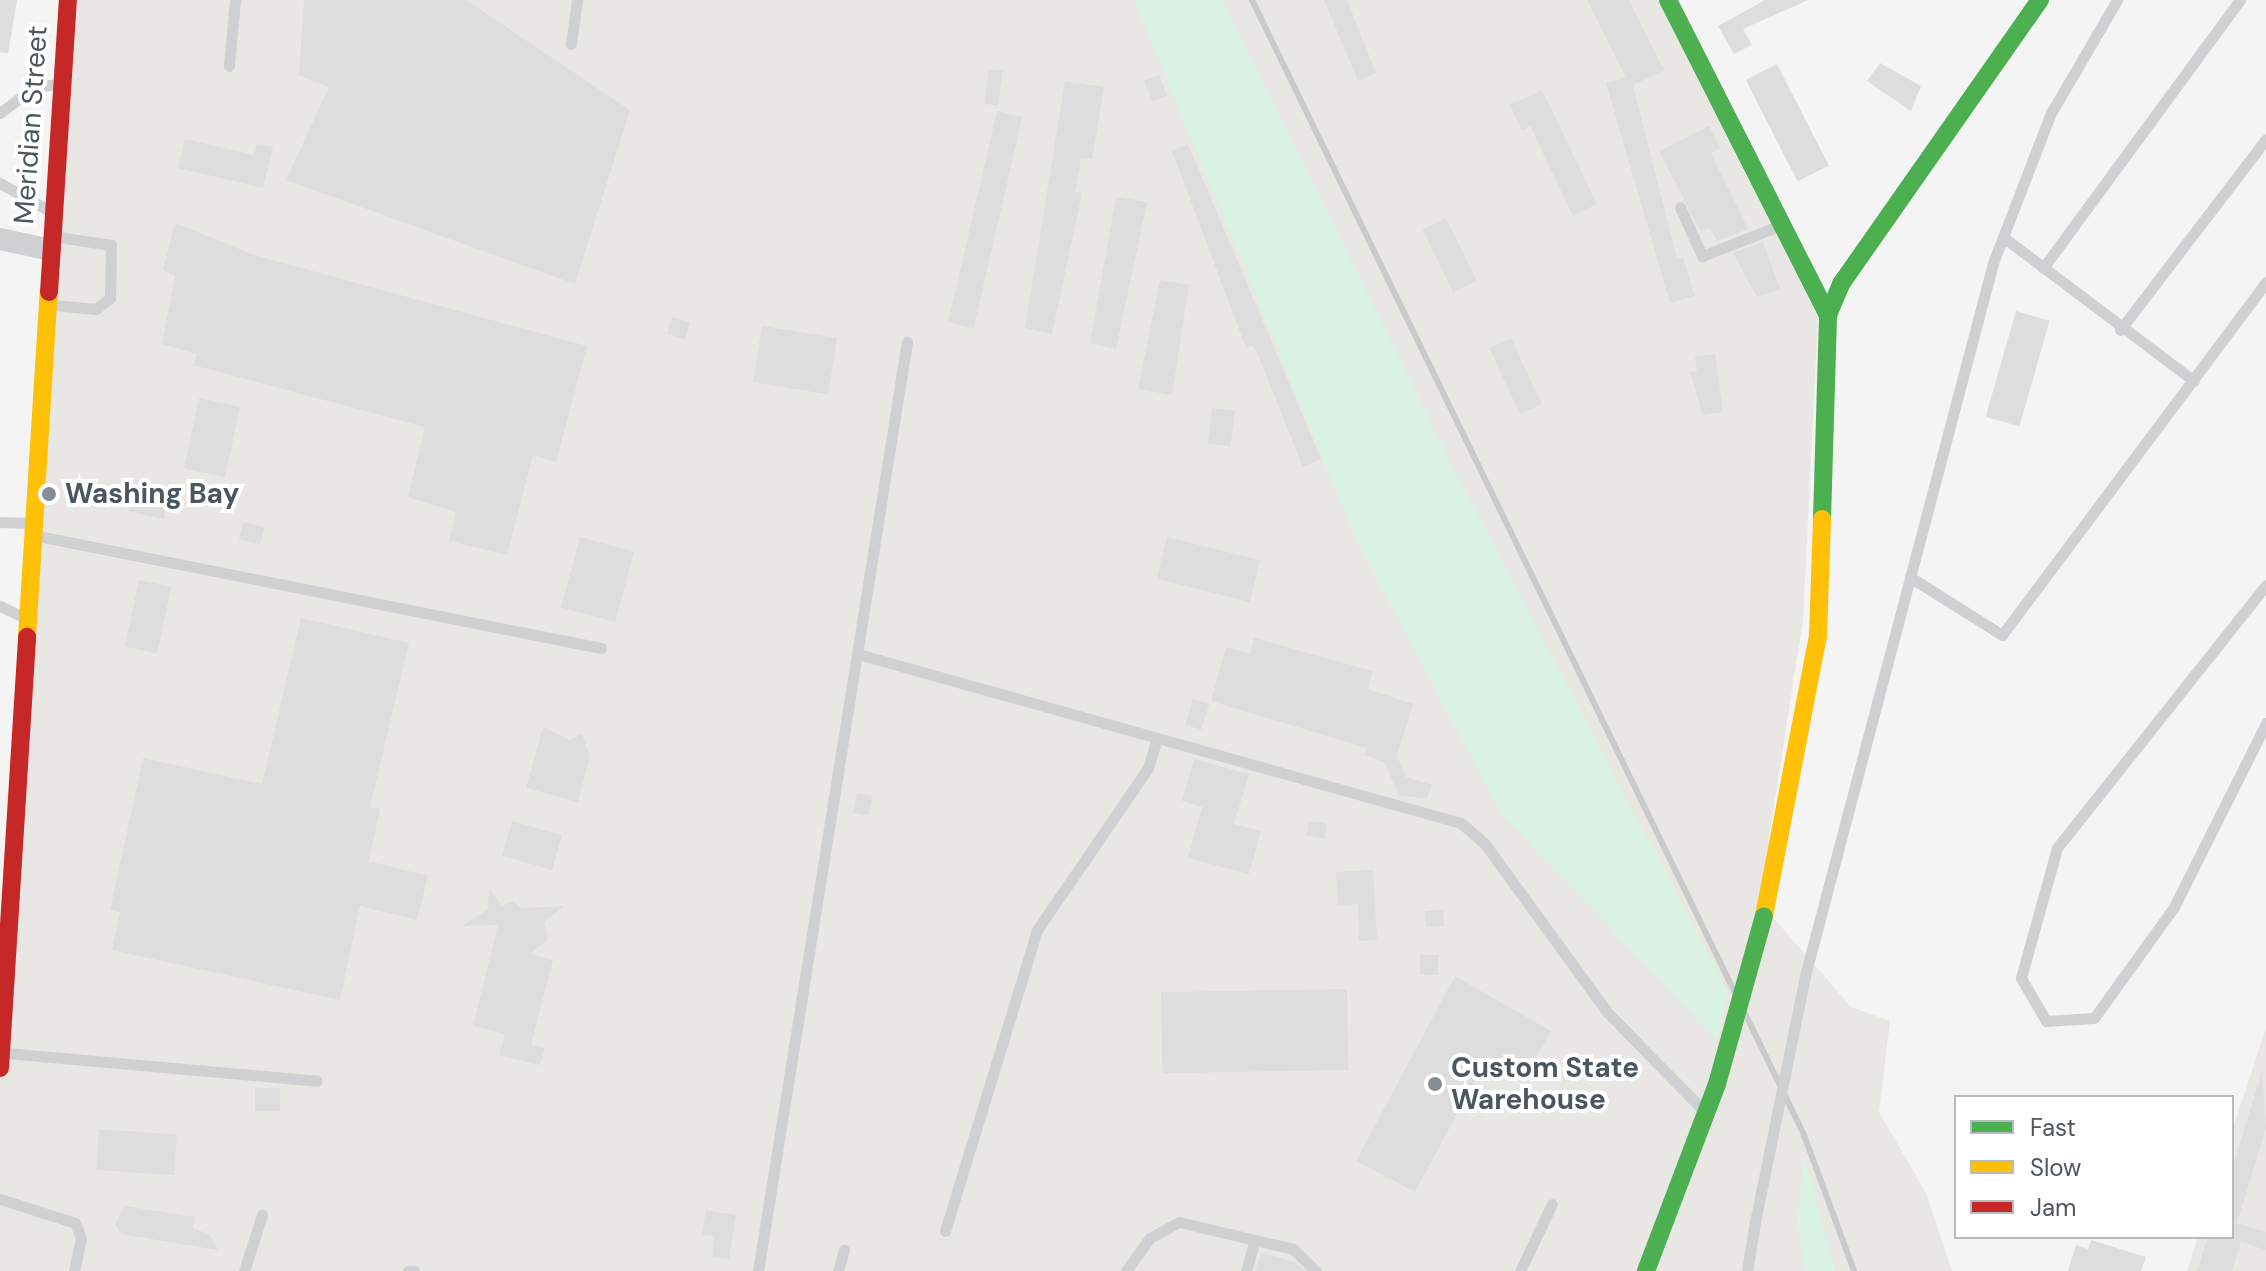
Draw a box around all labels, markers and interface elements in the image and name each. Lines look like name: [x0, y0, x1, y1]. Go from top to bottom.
street label: Meridian Street: [7, 25, 55, 225]
place label: Washing Bay: [65, 477, 239, 511]
marker: Washing Bay: [40, 485, 58, 503]
place label: Custom State Warehouse: [1451, 1051, 1639, 1117]
marker: Custom State Warehouse: [1426, 1075, 1444, 1093]
legend: [1954, 1095, 2234, 1239]
text: Fast: [2030, 1112, 2076, 1143]
text: Slow: [2030, 1152, 2081, 1183]
text: Jam: [2030, 1192, 2076, 1223]

